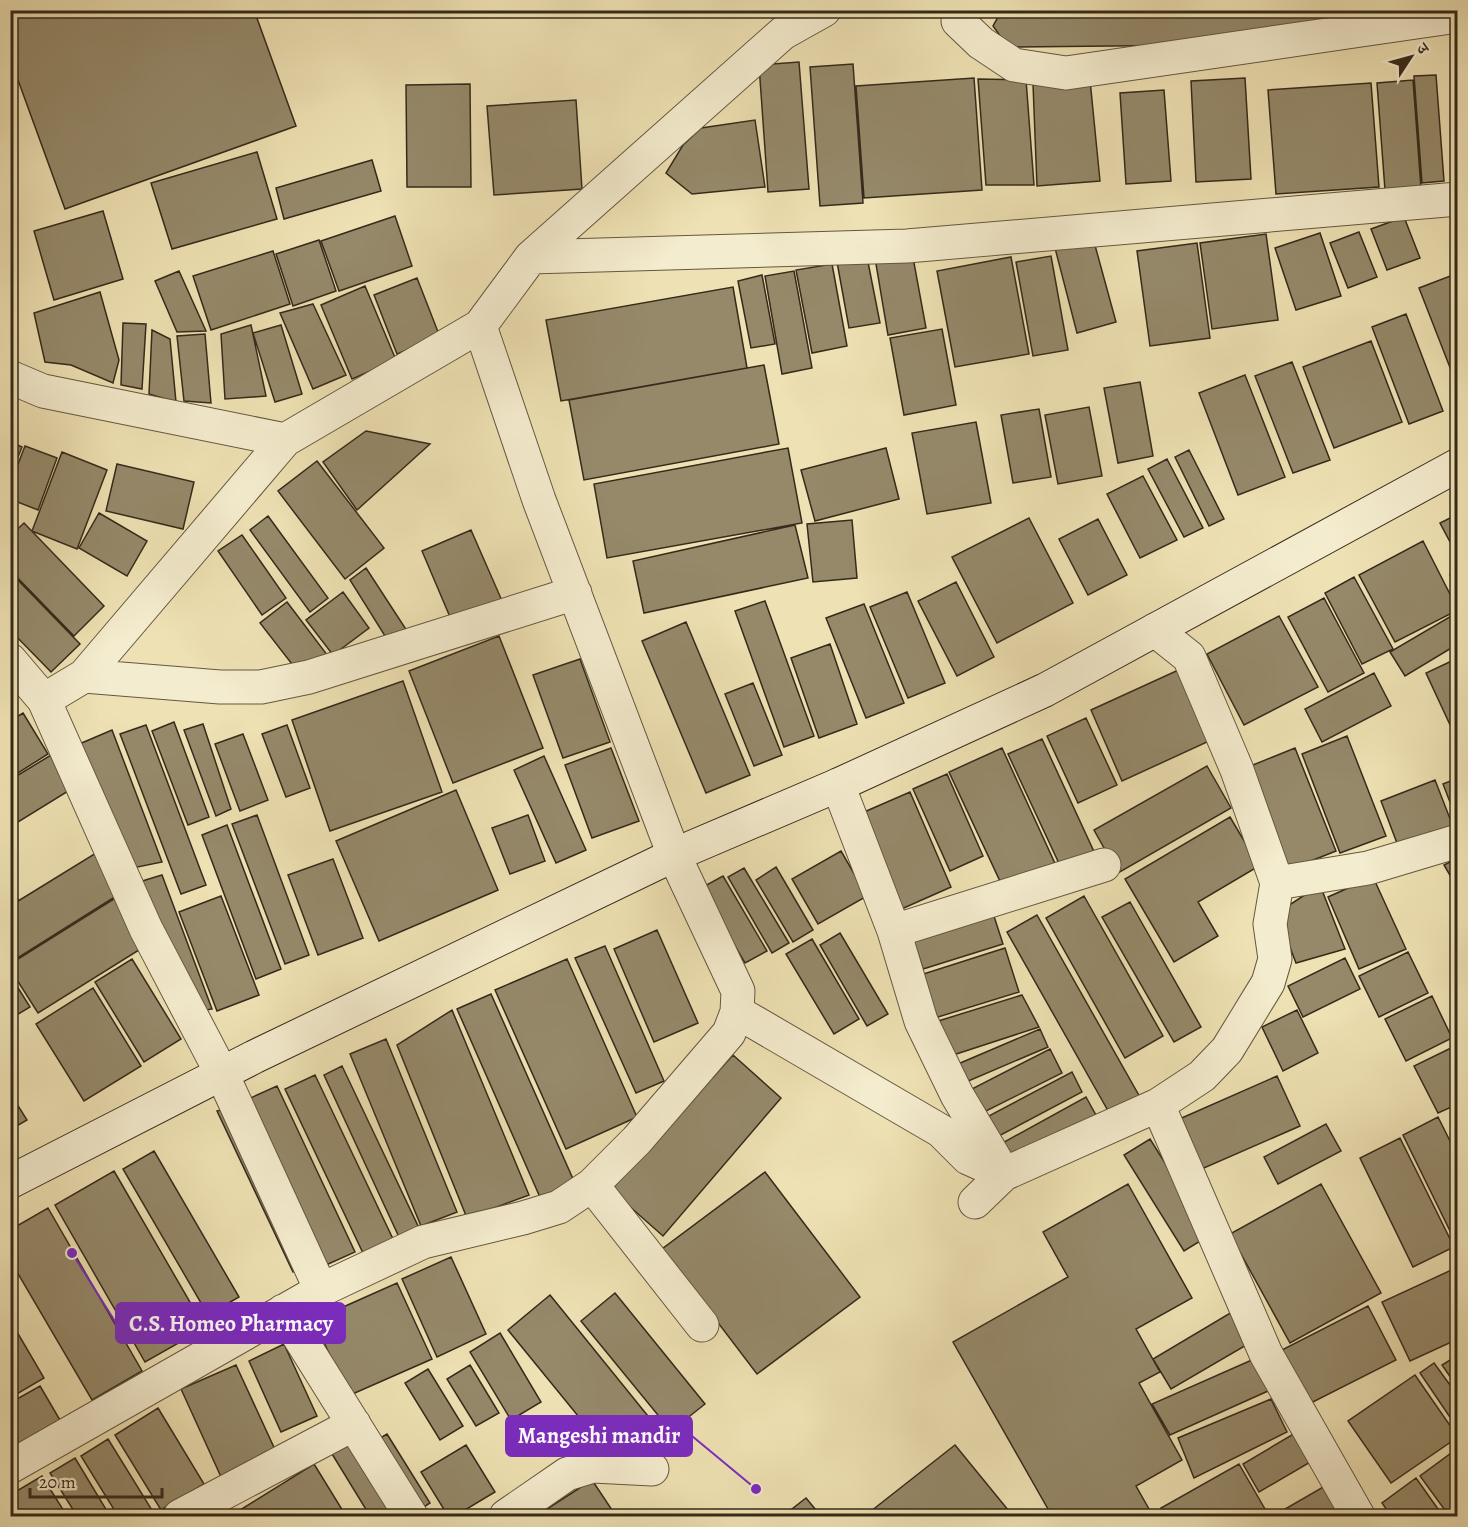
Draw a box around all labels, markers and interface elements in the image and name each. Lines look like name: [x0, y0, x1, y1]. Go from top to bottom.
north arrow: [1381, 27, 1441, 87]
text: उ: [1410, 38, 1435, 60]
callout: C.S. Homeo Pharmacy: [116, 1303, 345, 1343]
text: C.S. Homeo Pharmacy: [129, 1309, 334, 1339]
callout: Mangeshi mandir: [506, 1416, 692, 1456]
text: Mangeshi mandir: [518, 1421, 680, 1451]
scale bar: [30, 1461, 162, 1499]
text: 20 m: [39, 1470, 76, 1494]

